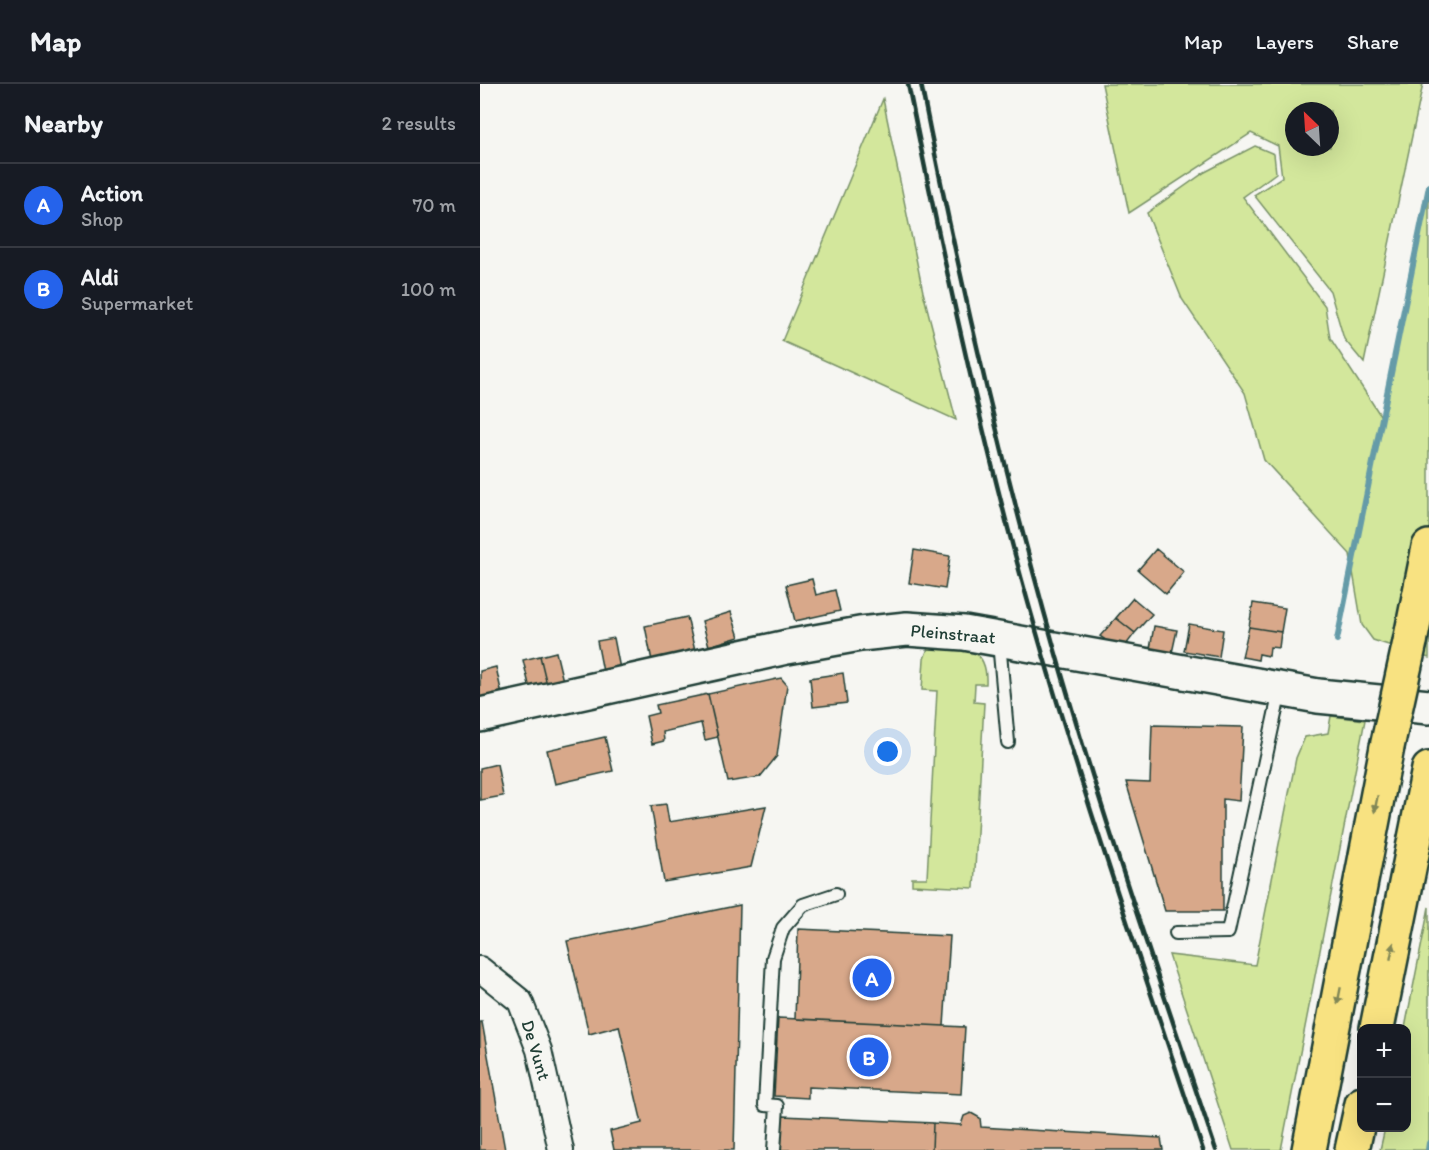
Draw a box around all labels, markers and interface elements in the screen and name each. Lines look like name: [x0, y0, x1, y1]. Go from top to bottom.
text: Map: [30, 24, 81, 58]
text: Map: [1184, 29, 1223, 54]
text: Layers: [1256, 29, 1314, 54]
text: Share: [1347, 29, 1399, 54]
north arrow: [1285, 102, 1339, 156]
text: Nearby: [24, 107, 103, 139]
text: 2 results: [382, 111, 456, 135]
text: Action: [81, 180, 143, 207]
text: A: [37, 193, 50, 217]
text: 70 m: [412, 193, 456, 217]
text: Shop: [81, 207, 123, 231]
text: Aldi: [81, 264, 119, 291]
text: B: [37, 277, 50, 301]
text: 100 m: [401, 277, 456, 301]
text: Supermarket: [81, 291, 193, 315]
street label: Pleinstraat: [910, 619, 997, 649]
your location: [873, 737, 902, 766]
one-way arrow: [1371, 795, 1380, 814]
one-way arrow: [1388, 941, 1398, 960]
pin: A: [852, 956, 892, 1000]
one-way arrow: [1334, 986, 1343, 1005]
street label: De Vunt: [516, 1017, 556, 1083]
map controls: [1357, 1024, 1411, 1132]
button: +: [1357, 1024, 1411, 1078]
pin: B: [850, 1034, 888, 1080]
button: −: [1357, 1078, 1411, 1132]

